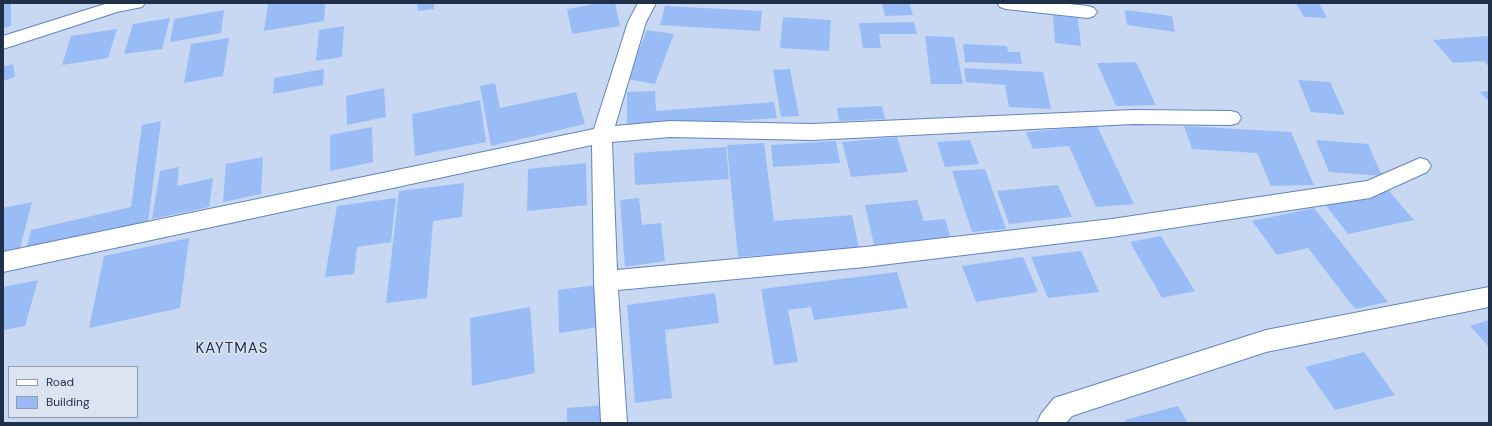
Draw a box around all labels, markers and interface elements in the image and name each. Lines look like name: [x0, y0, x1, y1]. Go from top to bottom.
district label: KAYTMAS: [195, 340, 269, 358]
legend: [8, 366, 138, 418]
text: Road: [46, 374, 74, 390]
text: Building: [46, 394, 90, 410]

